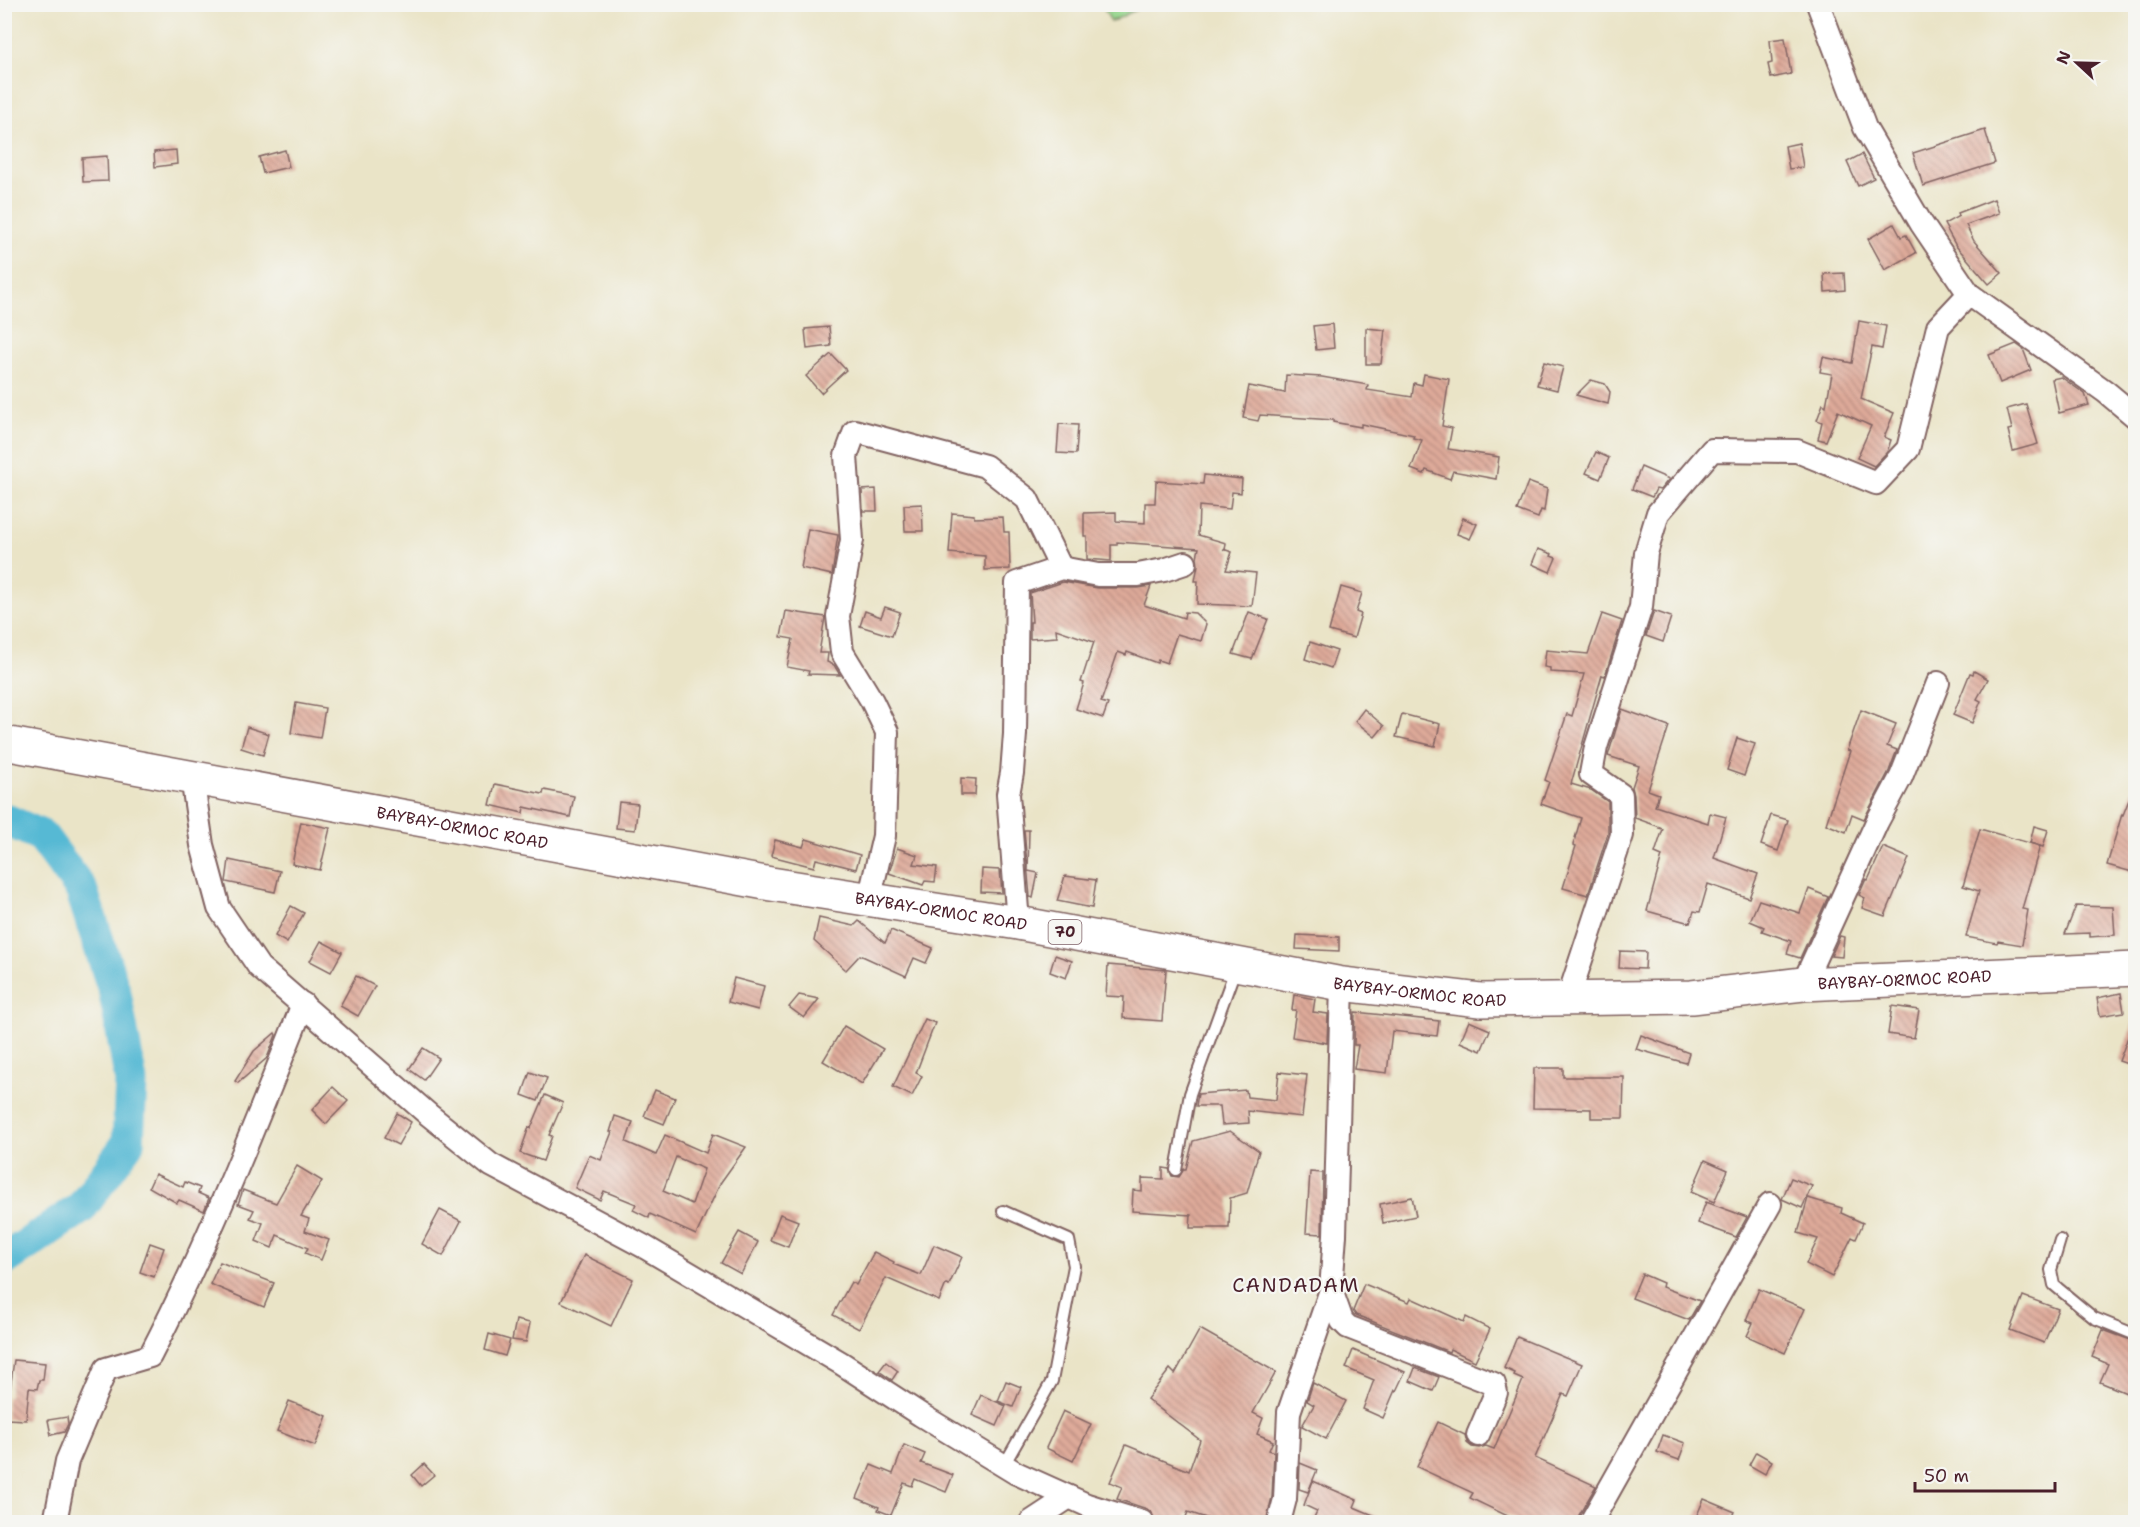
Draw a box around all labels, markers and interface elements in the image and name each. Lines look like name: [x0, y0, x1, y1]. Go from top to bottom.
north arrow: [2047, 33, 2107, 93]
text: N: [2051, 48, 2076, 67]
street label: BAYBAY-ORMOC ROAD: [375, 802, 550, 854]
street label: BAYBAY-ORMOC ROAD: [853, 887, 1029, 935]
road number: 70: [1048, 920, 1082, 944]
street label: BAYBAY-ORMOC ROAD: [1817, 966, 1992, 994]
street label: BAYBAY-ORMOC ROAD: [1331, 973, 1507, 1011]
district label: CANDADAM: [1232, 1272, 1360, 1298]
scale bar: [1915, 1455, 2054, 1493]
text: 50 m: [1924, 1464, 1969, 1488]

